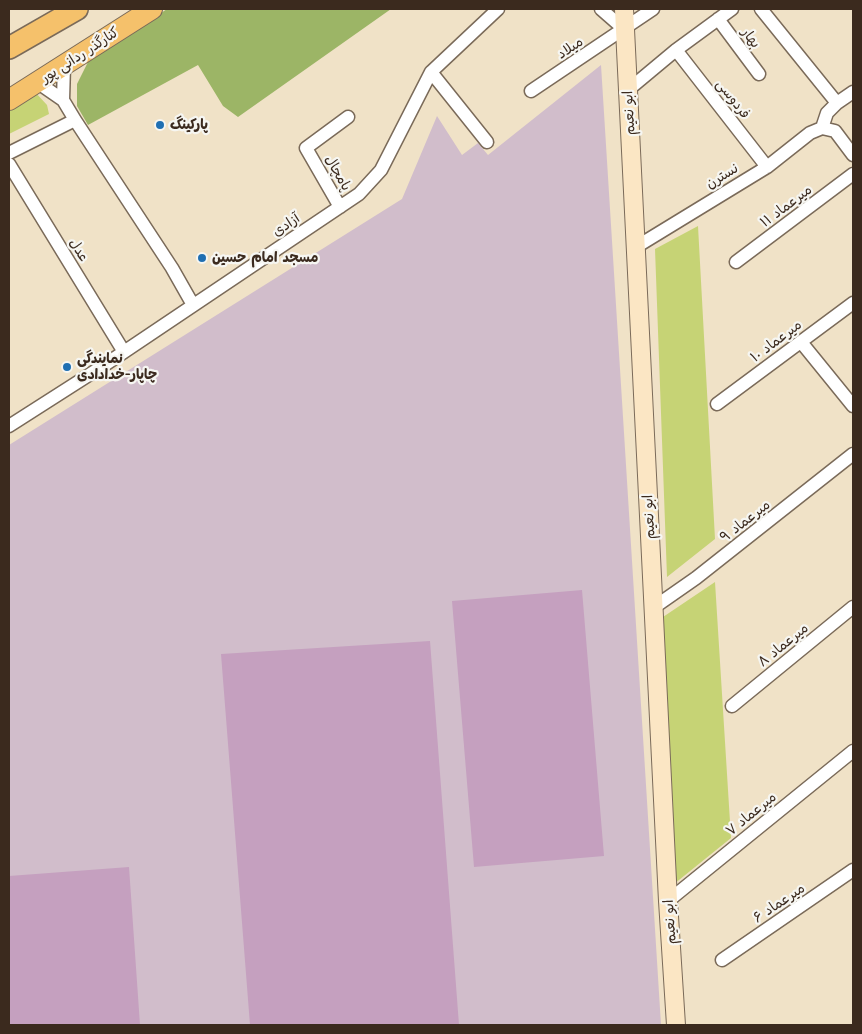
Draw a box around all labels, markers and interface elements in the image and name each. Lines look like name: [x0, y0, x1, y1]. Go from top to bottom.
street label: کنارگذر ردانی پور: [38, 24, 122, 86]
street label: بهار: [738, 24, 764, 52]
street label: میلاد: [554, 33, 586, 63]
street label: فردوسی: [712, 76, 754, 122]
street label: ابو نعیم: [619, 90, 639, 136]
place label: پارکینگ: [170, 117, 208, 133]
marker: پارکینگ: [154, 119, 166, 131]
street label: پامچال: [321, 152, 355, 194]
street label: نسترن: [703, 160, 741, 192]
street label: میرعماد ۱۱: [757, 181, 815, 231]
street label: آزادی: [269, 210, 303, 240]
street label: عدل: [66, 235, 92, 265]
place label: مسجد امام حسین: [212, 250, 318, 266]
marker: مسجد امام حسین: [196, 252, 208, 264]
street label: میرعماد ۱۰: [747, 316, 805, 366]
place label: نمایندگی چاپار-خدادادی: [77, 351, 157, 384]
marker: نمایندگی چاپار-خدادادی: [61, 361, 73, 373]
street label: ابو نعیم: [639, 494, 659, 540]
street label: میرعماد ۹: [717, 496, 773, 546]
street label: میرعماد ۸: [754, 620, 812, 670]
street label: میرعماد ۷: [722, 789, 780, 839]
street label: میرعماد ۶: [750, 880, 808, 926]
street label: ابو نعیم: [660, 899, 680, 945]

